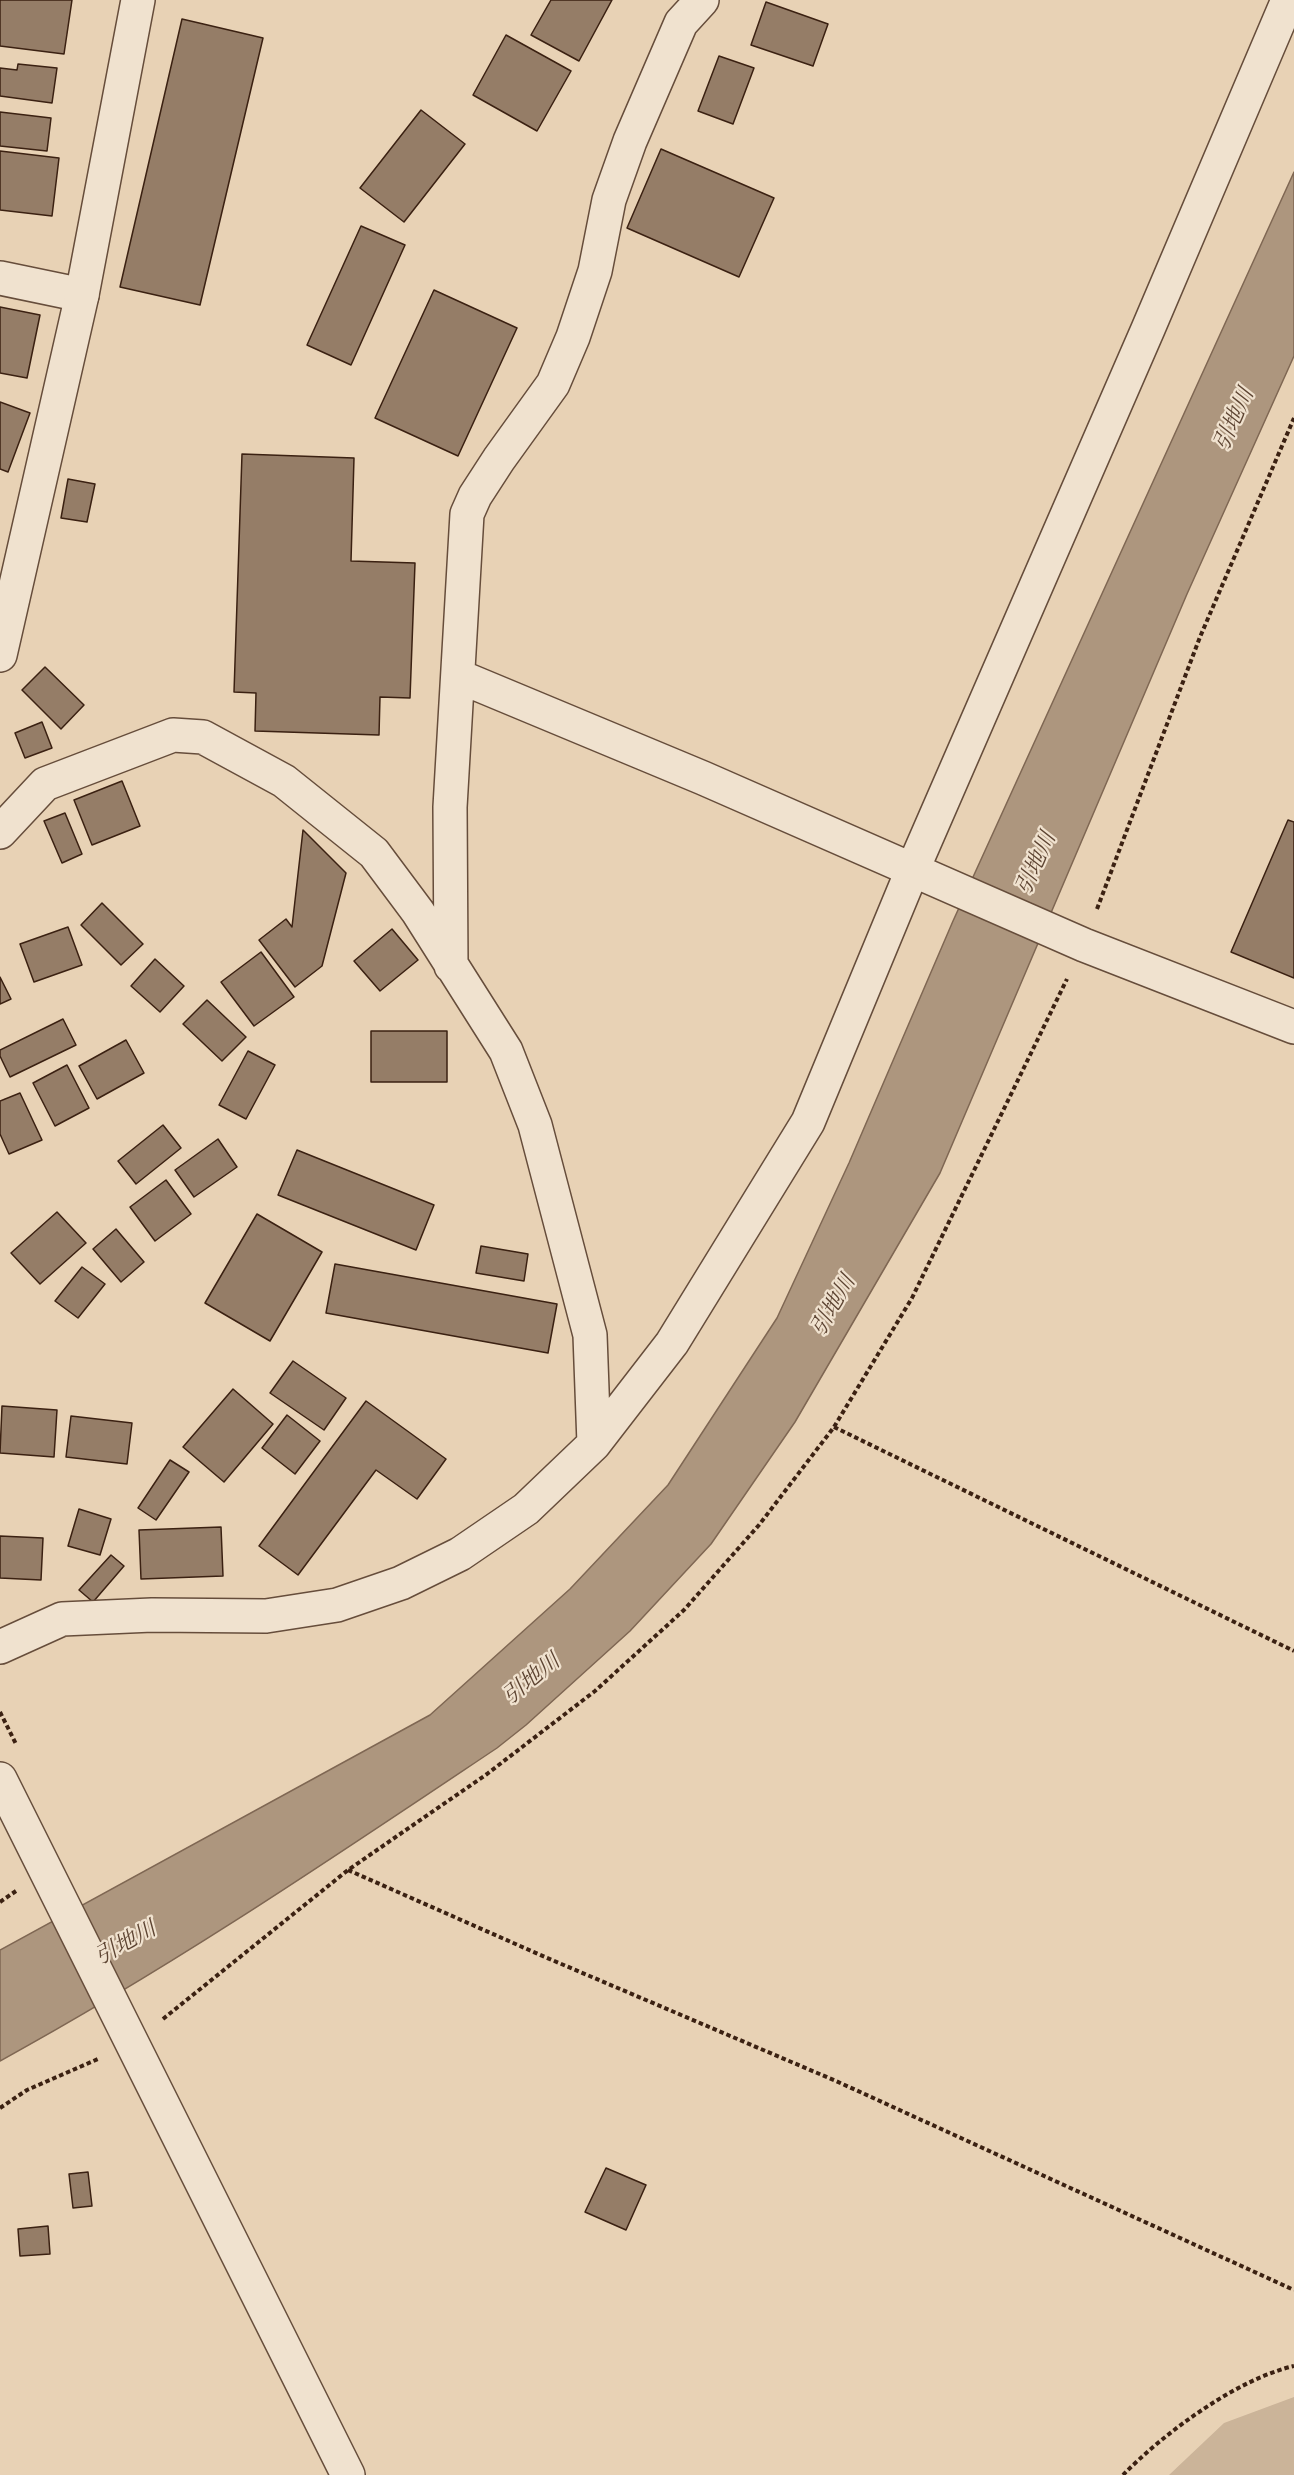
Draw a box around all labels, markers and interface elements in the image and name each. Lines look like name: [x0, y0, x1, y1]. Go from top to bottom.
water label: 引地川: [1210, 384, 1260, 456]
water label: 引地川: [1012, 828, 1062, 900]
water label: 引地川: [806, 1271, 862, 1341]
water label: 引地川: [498, 1649, 566, 1711]
water label: 引地川: [91, 1916, 161, 1972]

